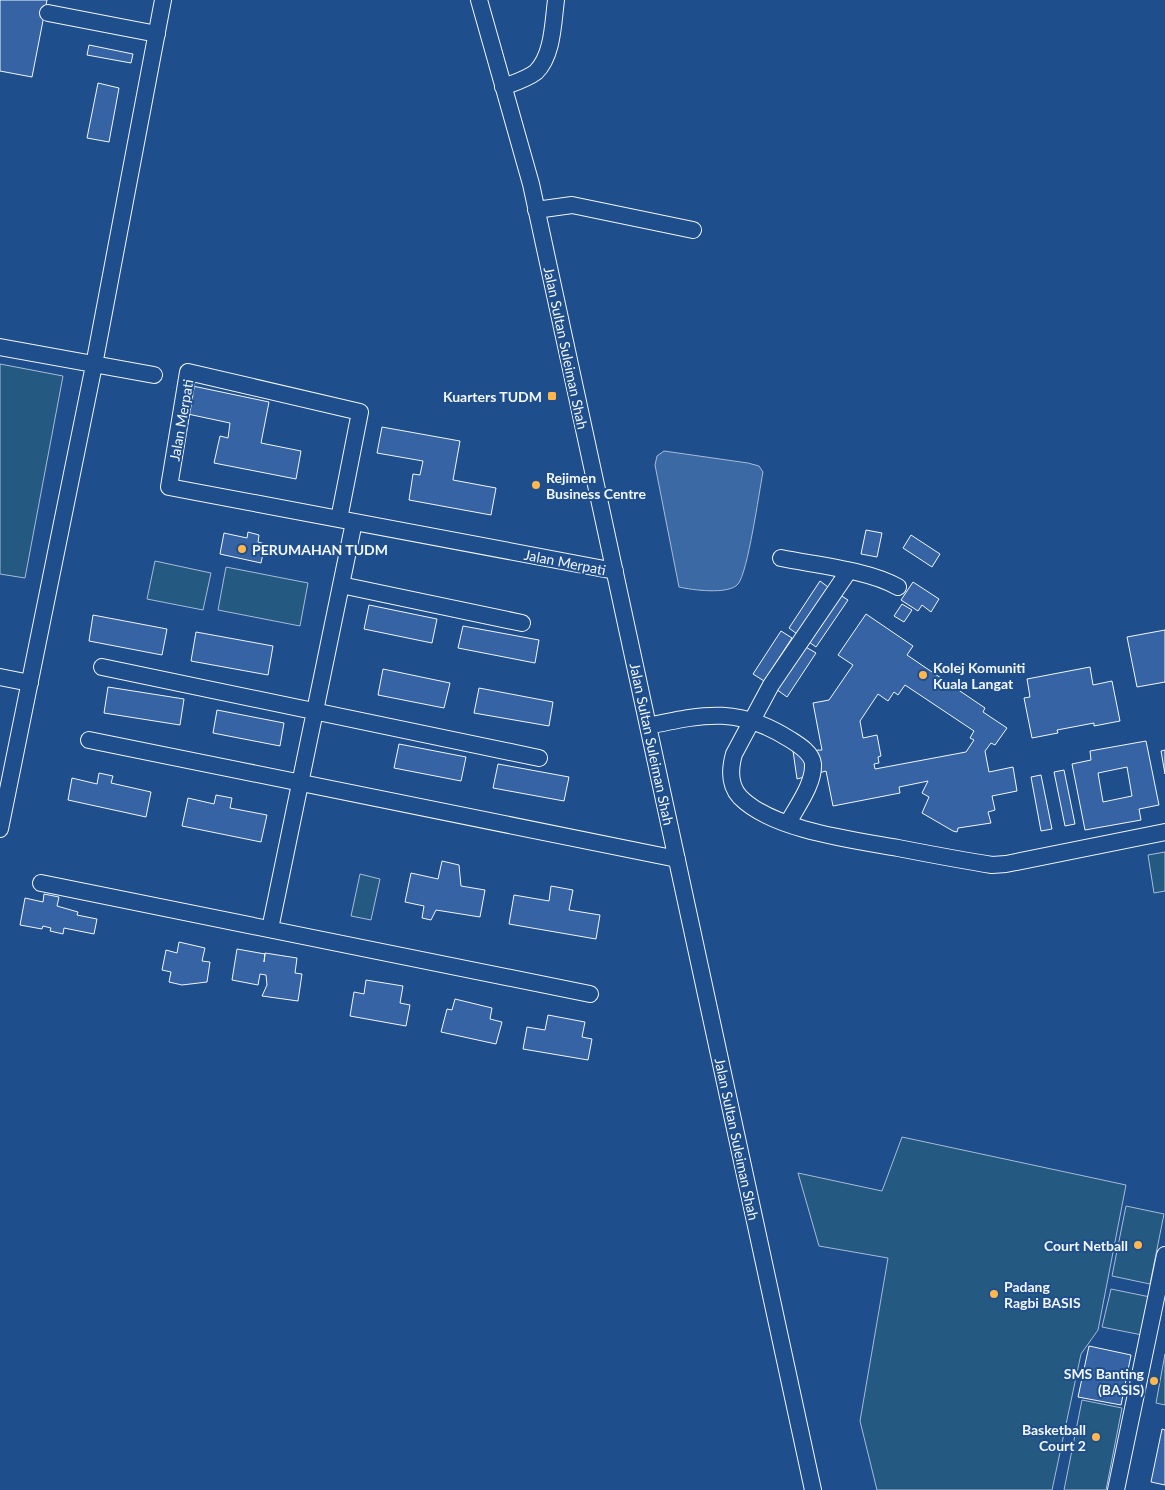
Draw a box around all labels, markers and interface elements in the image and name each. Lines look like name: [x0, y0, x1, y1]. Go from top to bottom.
street label: Jalan Sultan Suleiman Shah: [540, 265, 592, 431]
street label: Jalan Merpati: [165, 378, 197, 462]
place label: Kuarters TUDM: [443, 388, 542, 405]
marker: Kuarters TUDM: [546, 390, 558, 402]
place label: Rejimen Business Centre: [546, 469, 646, 502]
marker: Rejimen Business Centre: [530, 479, 542, 491]
place label: PERUMAHAN TUDM: [252, 541, 388, 558]
marker: PERUMAHAN TUDM: [236, 543, 248, 555]
street label: Jalan Merpati: [523, 546, 607, 578]
place label: Kolej Komuniti Kuala Langat: [933, 659, 1025, 692]
street label: Jalan Sultan Suleiman Shah: [626, 661, 678, 827]
marker: Kolej Komuniti Kuala Langat: [917, 669, 929, 681]
street label: Jalan Sultan Suleiman Shah: [711, 1056, 763, 1222]
place label: Court Netball: [1044, 1237, 1128, 1254]
marker: Court Netball: [1132, 1239, 1144, 1251]
place label: Padang Ragbi BASIS: [1004, 1278, 1081, 1311]
marker: Padang Ragbi BASIS: [988, 1288, 1000, 1300]
place label: SMS Banting (BASIS): [1064, 1365, 1145, 1398]
marker: SMS Banting (BASIS): [1148, 1375, 1160, 1387]
place label: Basketball Court 2: [1022, 1421, 1086, 1454]
marker: Basketball Court 2: [1090, 1431, 1102, 1443]

